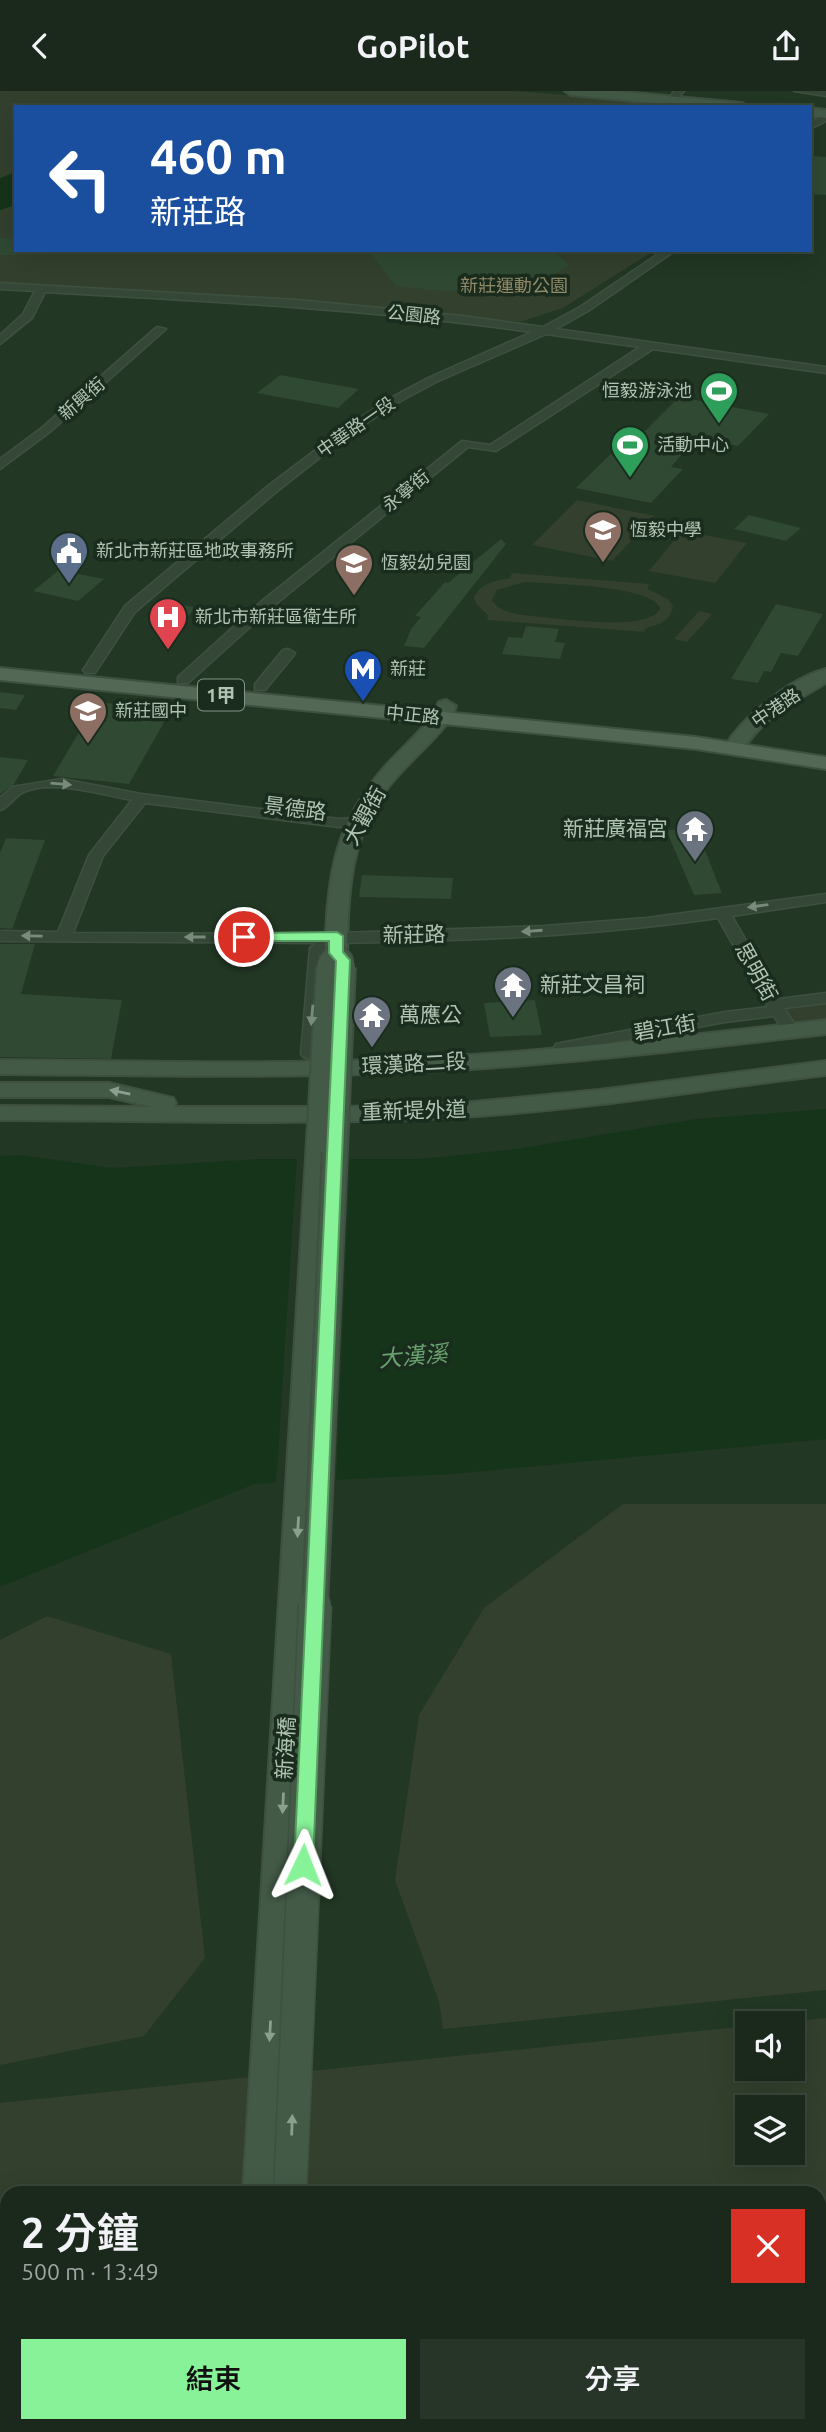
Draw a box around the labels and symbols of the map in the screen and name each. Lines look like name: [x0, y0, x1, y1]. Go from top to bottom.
park label: 新莊運動公園: [460, 275, 568, 295]
street label: 公園路: [386, 301, 442, 327]
sports icon: 恒毅游泳池: [698, 370, 740, 425]
street label: 新興街: [54, 373, 108, 424]
place label: 恒毅游泳池: [602, 380, 692, 400]
street label: 中華路一段: [313, 392, 398, 460]
sports icon: 活動中心: [609, 424, 651, 479]
place label: 活動中心: [657, 434, 729, 454]
street label: 永寧街: [378, 465, 433, 515]
school or university icon: 恆毅中學: [582, 509, 624, 564]
place label: 恆毅中學: [630, 519, 702, 539]
public building icon: 新北市新莊區地政事務所: [48, 530, 90, 585]
place label: 新北市新莊區地政事務所: [96, 540, 294, 560]
school or university icon: 恆毅幼兒園: [333, 542, 375, 597]
place label: 恆毅幼兒園: [381, 552, 471, 572]
hospital icon: 新北市新莊區衛生所: [147, 596, 189, 651]
place label: 新北市新莊區衛生所: [195, 606, 357, 626]
metro station icon: 新莊: [342, 648, 384, 703]
place label: 新莊: [390, 658, 426, 678]
road number: 1甲: [198, 680, 244, 711]
street label: 中港路: [747, 684, 803, 731]
school or university icon: 新莊國中: [67, 690, 109, 745]
place label: 新莊國中: [115, 700, 187, 720]
street label: 中正路: [385, 701, 441, 727]
one-way arrow: [51, 779, 73, 790]
street label: 大觀街: [338, 782, 390, 849]
street label: 景德路: [262, 792, 328, 824]
temple icon: 新莊廣福宮: [674, 808, 716, 863]
place label: 新莊廣福宮: [563, 816, 668, 840]
one-way arrow: [747, 901, 769, 912]
pin: [214, 907, 274, 967]
street label: 新莊路: [382, 921, 446, 947]
one-way arrow: [521, 925, 543, 936]
one-way arrow: [21, 930, 43, 942]
one-way arrow: [184, 931, 206, 943]
street label: 思明街: [731, 938, 783, 1005]
temple icon: 新莊文昌祠: [492, 964, 534, 1019]
place label: 新莊文昌祠: [540, 972, 645, 996]
temple icon: 萬應公: [351, 994, 393, 1049]
place label: 萬應公: [399, 1002, 462, 1026]
one-way arrow: [306, 1004, 317, 1026]
street label: 碧江街: [632, 1010, 698, 1044]
street label: 環漢路二段: [361, 1048, 467, 1078]
one-way arrow: [109, 1087, 131, 1098]
street label: 重新堤外道: [361, 1096, 467, 1124]
water label: 大漢溪: [377, 1340, 451, 1371]
one-way arrow: [292, 1517, 303, 1539]
street label: 新海橋: [271, 1716, 299, 1780]
one-way arrow: [277, 1793, 288, 1815]
position arrow: [266, 1828, 340, 1902]
one-way arrow: [265, 2020, 276, 2042]
one-way arrow: [287, 2113, 298, 2135]

